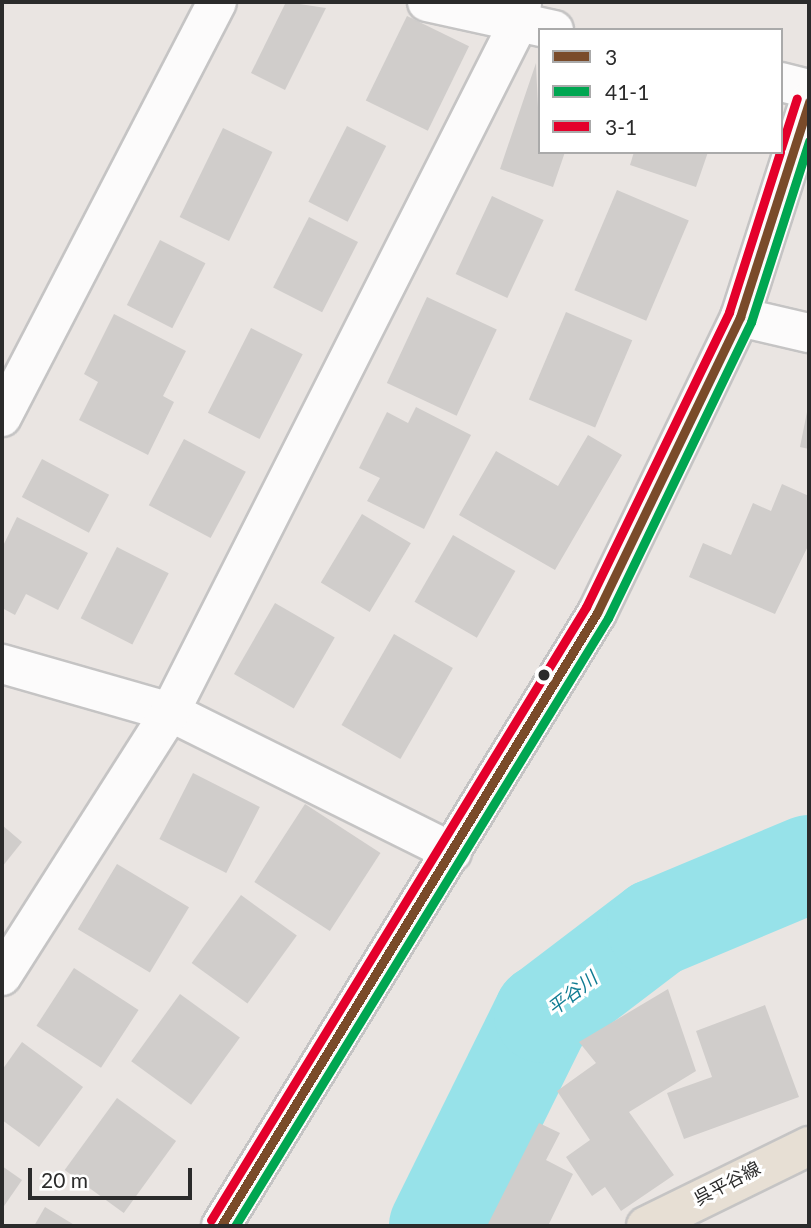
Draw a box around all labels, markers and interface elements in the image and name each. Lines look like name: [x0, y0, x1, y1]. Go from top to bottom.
legend: [538, 28, 783, 154]
text: 3: [605, 44, 617, 69]
text: 41-1: [605, 79, 649, 104]
text: 3-1: [605, 114, 637, 139]
unlabelled marker: [537, 668, 551, 682]
water label: 平谷川: [543, 966, 601, 1020]
scale bar: [32, 1154, 196, 1198]
street label: 呉平谷線: [690, 1157, 764, 1209]
text: 20 m: [41, 1167, 88, 1192]

